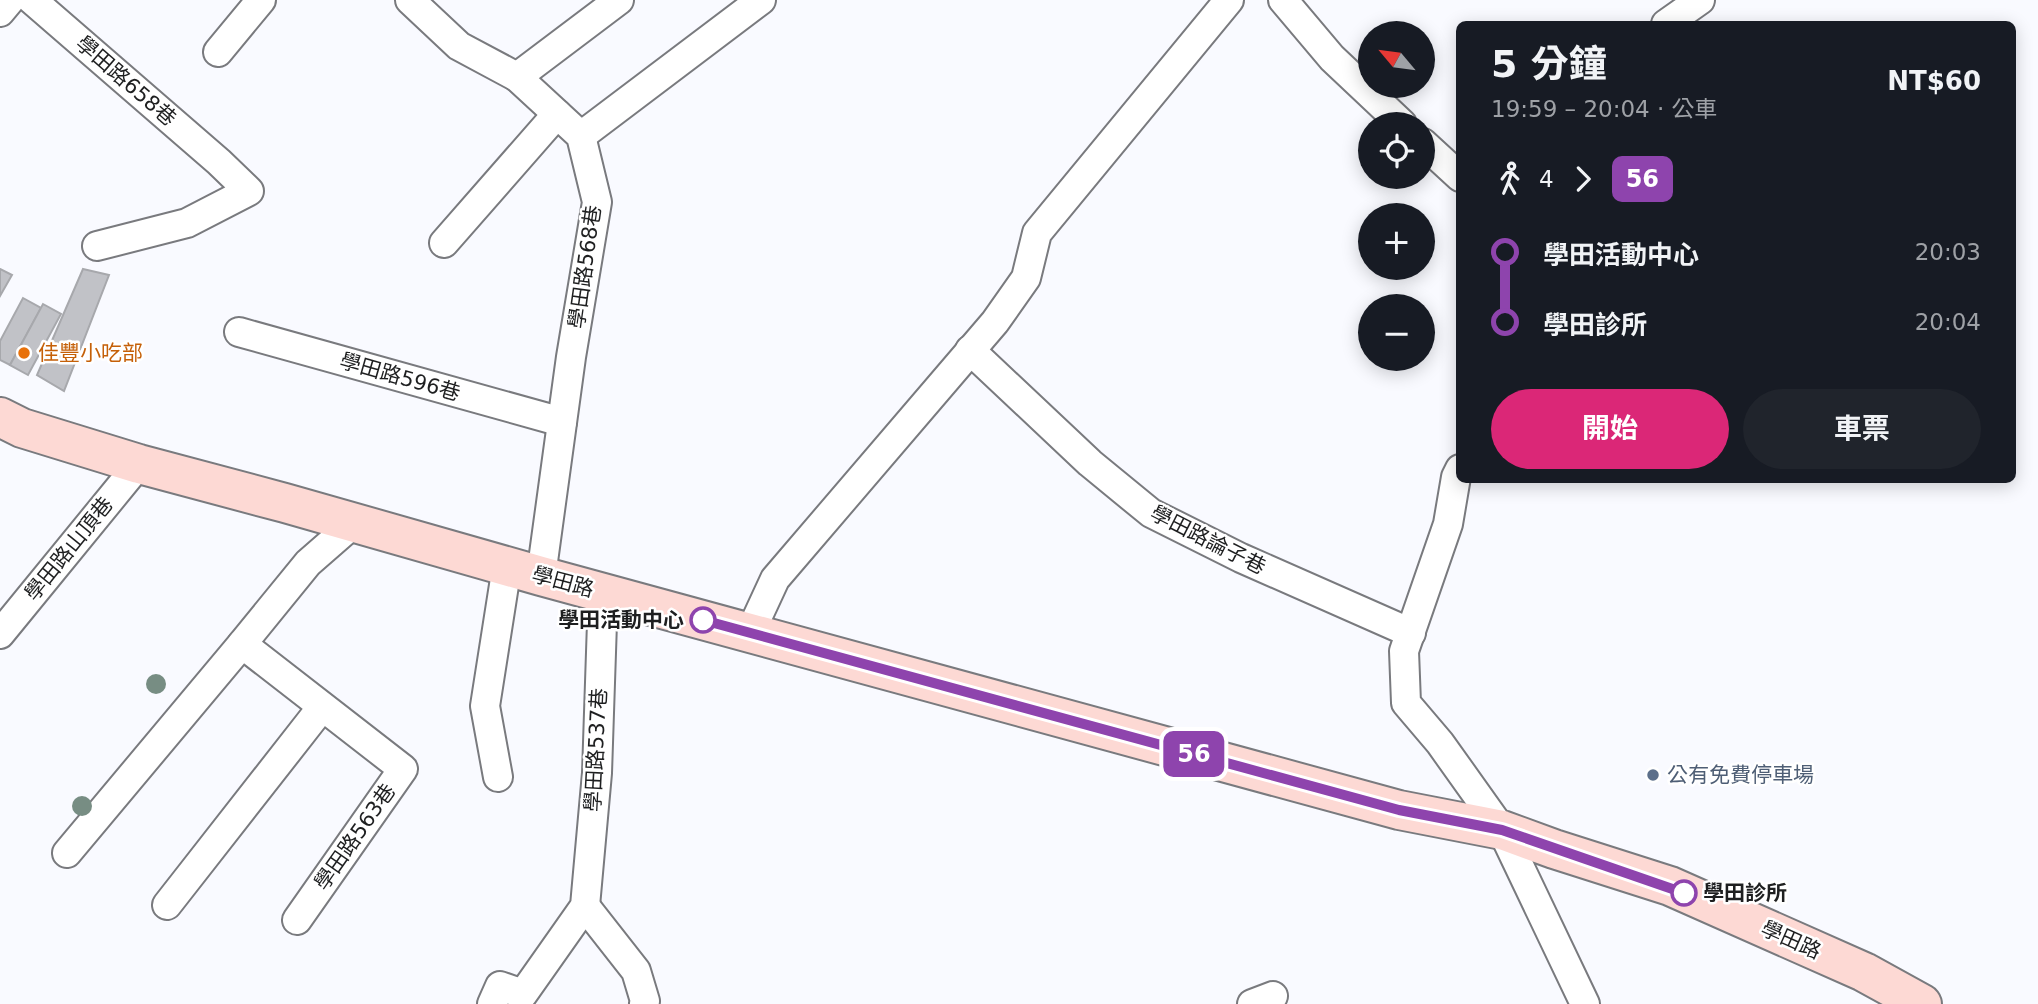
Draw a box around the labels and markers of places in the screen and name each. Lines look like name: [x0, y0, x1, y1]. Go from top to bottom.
place label: 佳豐小吃部: [38, 341, 143, 365]
marker: 佳豐小吃部: [16, 345, 32, 361]
marker: 學田活動中心: [690, 607, 716, 633]
place label: 學田活動中心: [558, 608, 684, 632]
place label: 公有免費停車場: [1667, 763, 1814, 787]
marker: 公有免費停車場: [1645, 767, 1661, 783]
marker: 學田診所: [1671, 880, 1697, 906]
place label: 學田診所: [1703, 881, 1787, 905]

